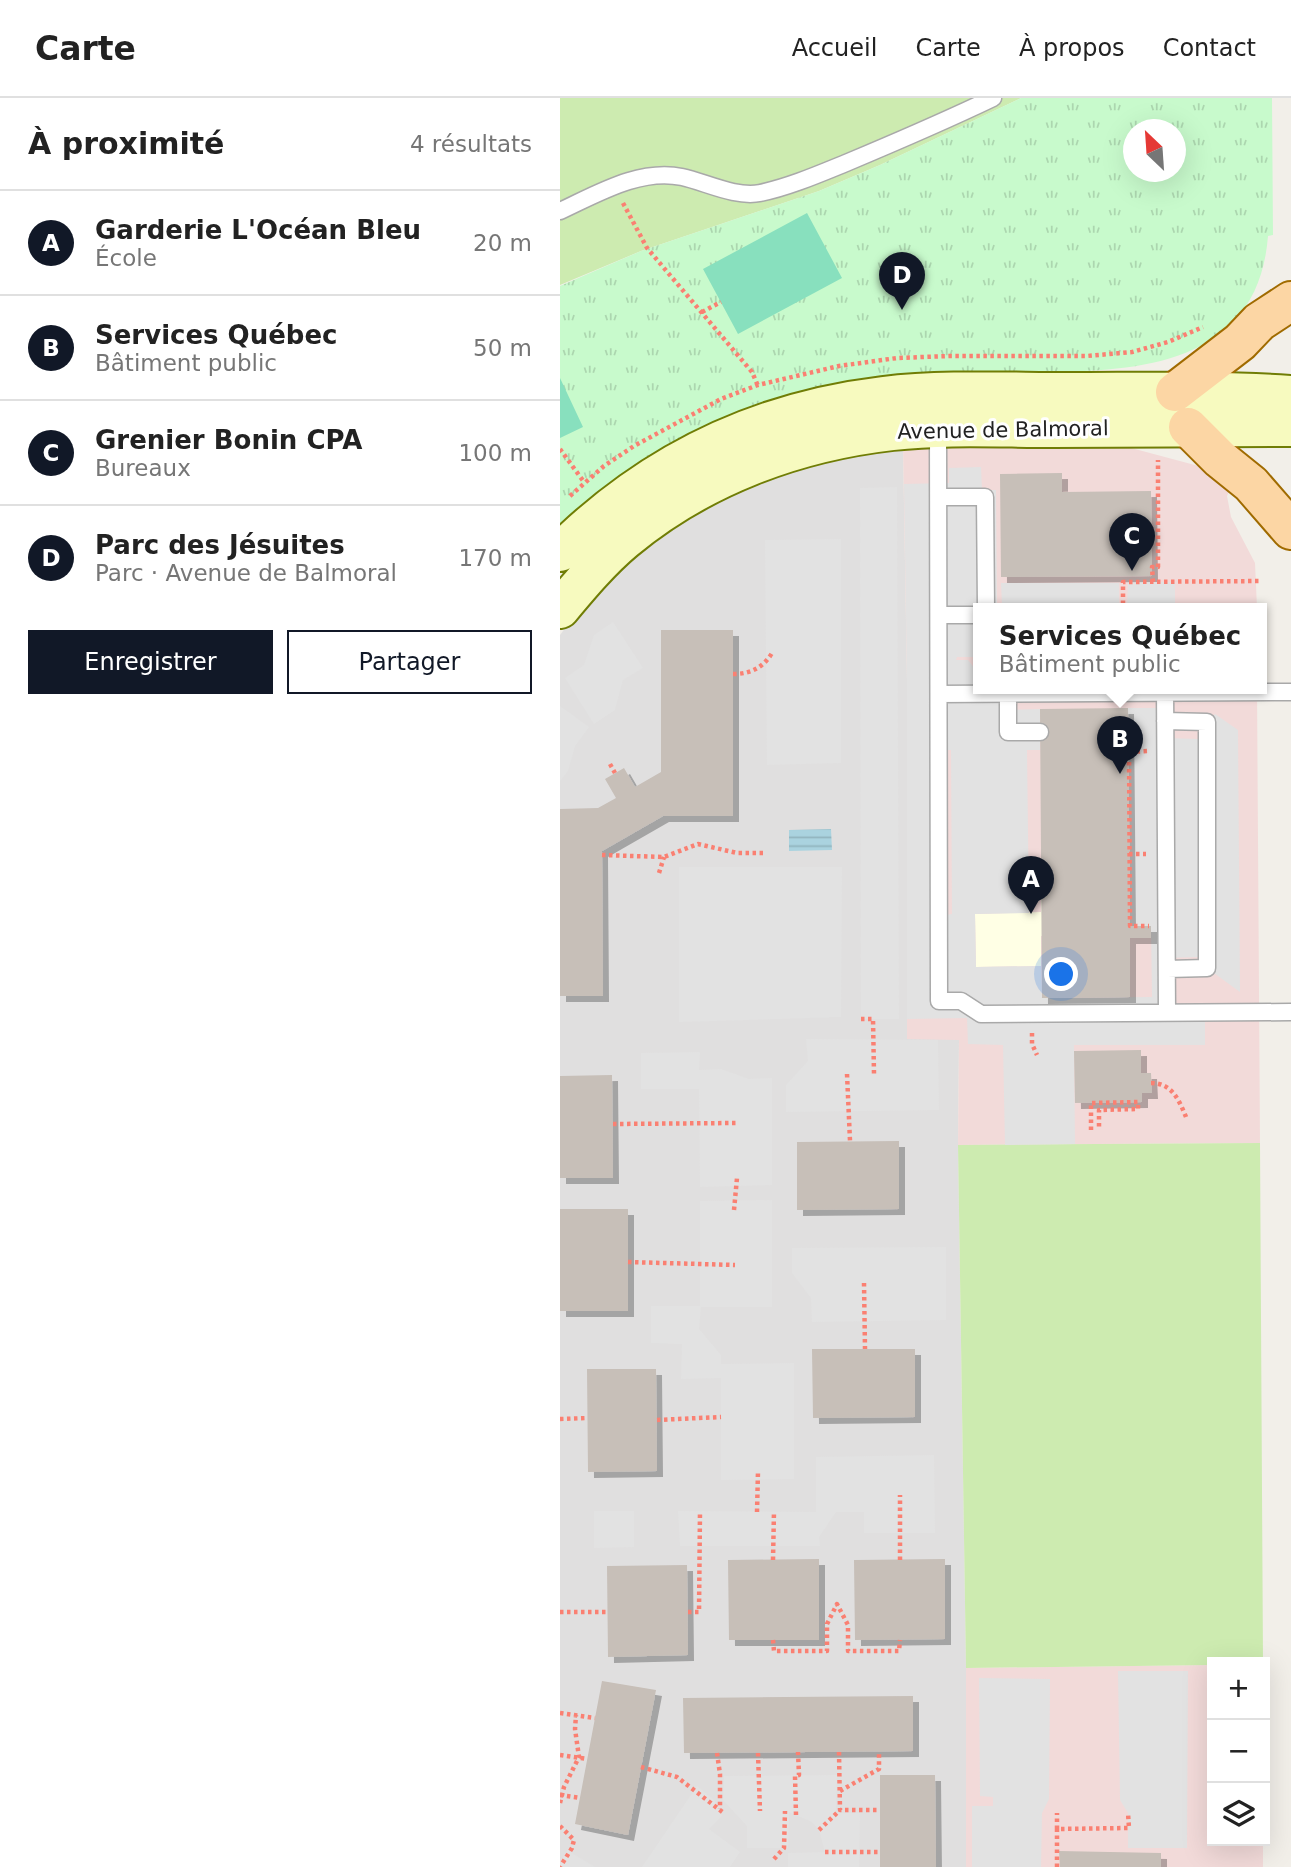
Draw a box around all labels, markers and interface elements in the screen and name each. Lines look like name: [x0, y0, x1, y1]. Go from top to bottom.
text: Carte: [35, 29, 136, 68]
text: Accueil: [792, 34, 877, 62]
text: Carte: [915, 34, 981, 62]
text: À propos: [1019, 34, 1125, 62]
text: Contact: [1163, 34, 1256, 62]
north arrow: [1123, 119, 1186, 182]
text: À proximité: [28, 126, 224, 161]
text: 4 résultats: [410, 131, 532, 157]
text: Garderie L'Océan Bleu: [95, 215, 421, 245]
text: A: [42, 230, 60, 256]
text: 20 m: [473, 230, 532, 256]
text: École: [95, 245, 157, 271]
pin: D: [879, 252, 925, 310]
text: Services Québec: [95, 320, 338, 350]
text: B: [42, 335, 60, 361]
text: 50 m: [473, 335, 532, 361]
text: Bâtiment public: [95, 350, 277, 376]
street label: Avenue de Balmoral: [897, 416, 1109, 444]
text: Grenier Bonin CPA: [95, 425, 362, 455]
text: C: [43, 440, 59, 466]
text: 100 m: [458, 440, 532, 466]
text: Bureaux: [95, 455, 191, 481]
pin: C: [1109, 513, 1155, 571]
text: Parc des Jésuites: [95, 530, 345, 560]
text: D: [41, 545, 61, 571]
text: 170 m: [458, 545, 532, 571]
text: Parc · Avenue de Balmoral: [95, 560, 397, 586]
popup: [973, 603, 1267, 694]
text: Services Québec: [999, 621, 1241, 651]
button: Enregistrer: [28, 630, 273, 694]
button: Partager: [287, 630, 532, 694]
text: Bâtiment public: [999, 651, 1181, 677]
pin: B: [1097, 716, 1143, 774]
pin: A: [1008, 856, 1054, 914]
your location: [1044, 957, 1078, 991]
map controls: [1207, 1657, 1270, 1846]
button: +: [1207, 1657, 1270, 1720]
button: −: [1207, 1720, 1270, 1783]
button: layers: [1207, 1783, 1270, 1846]

